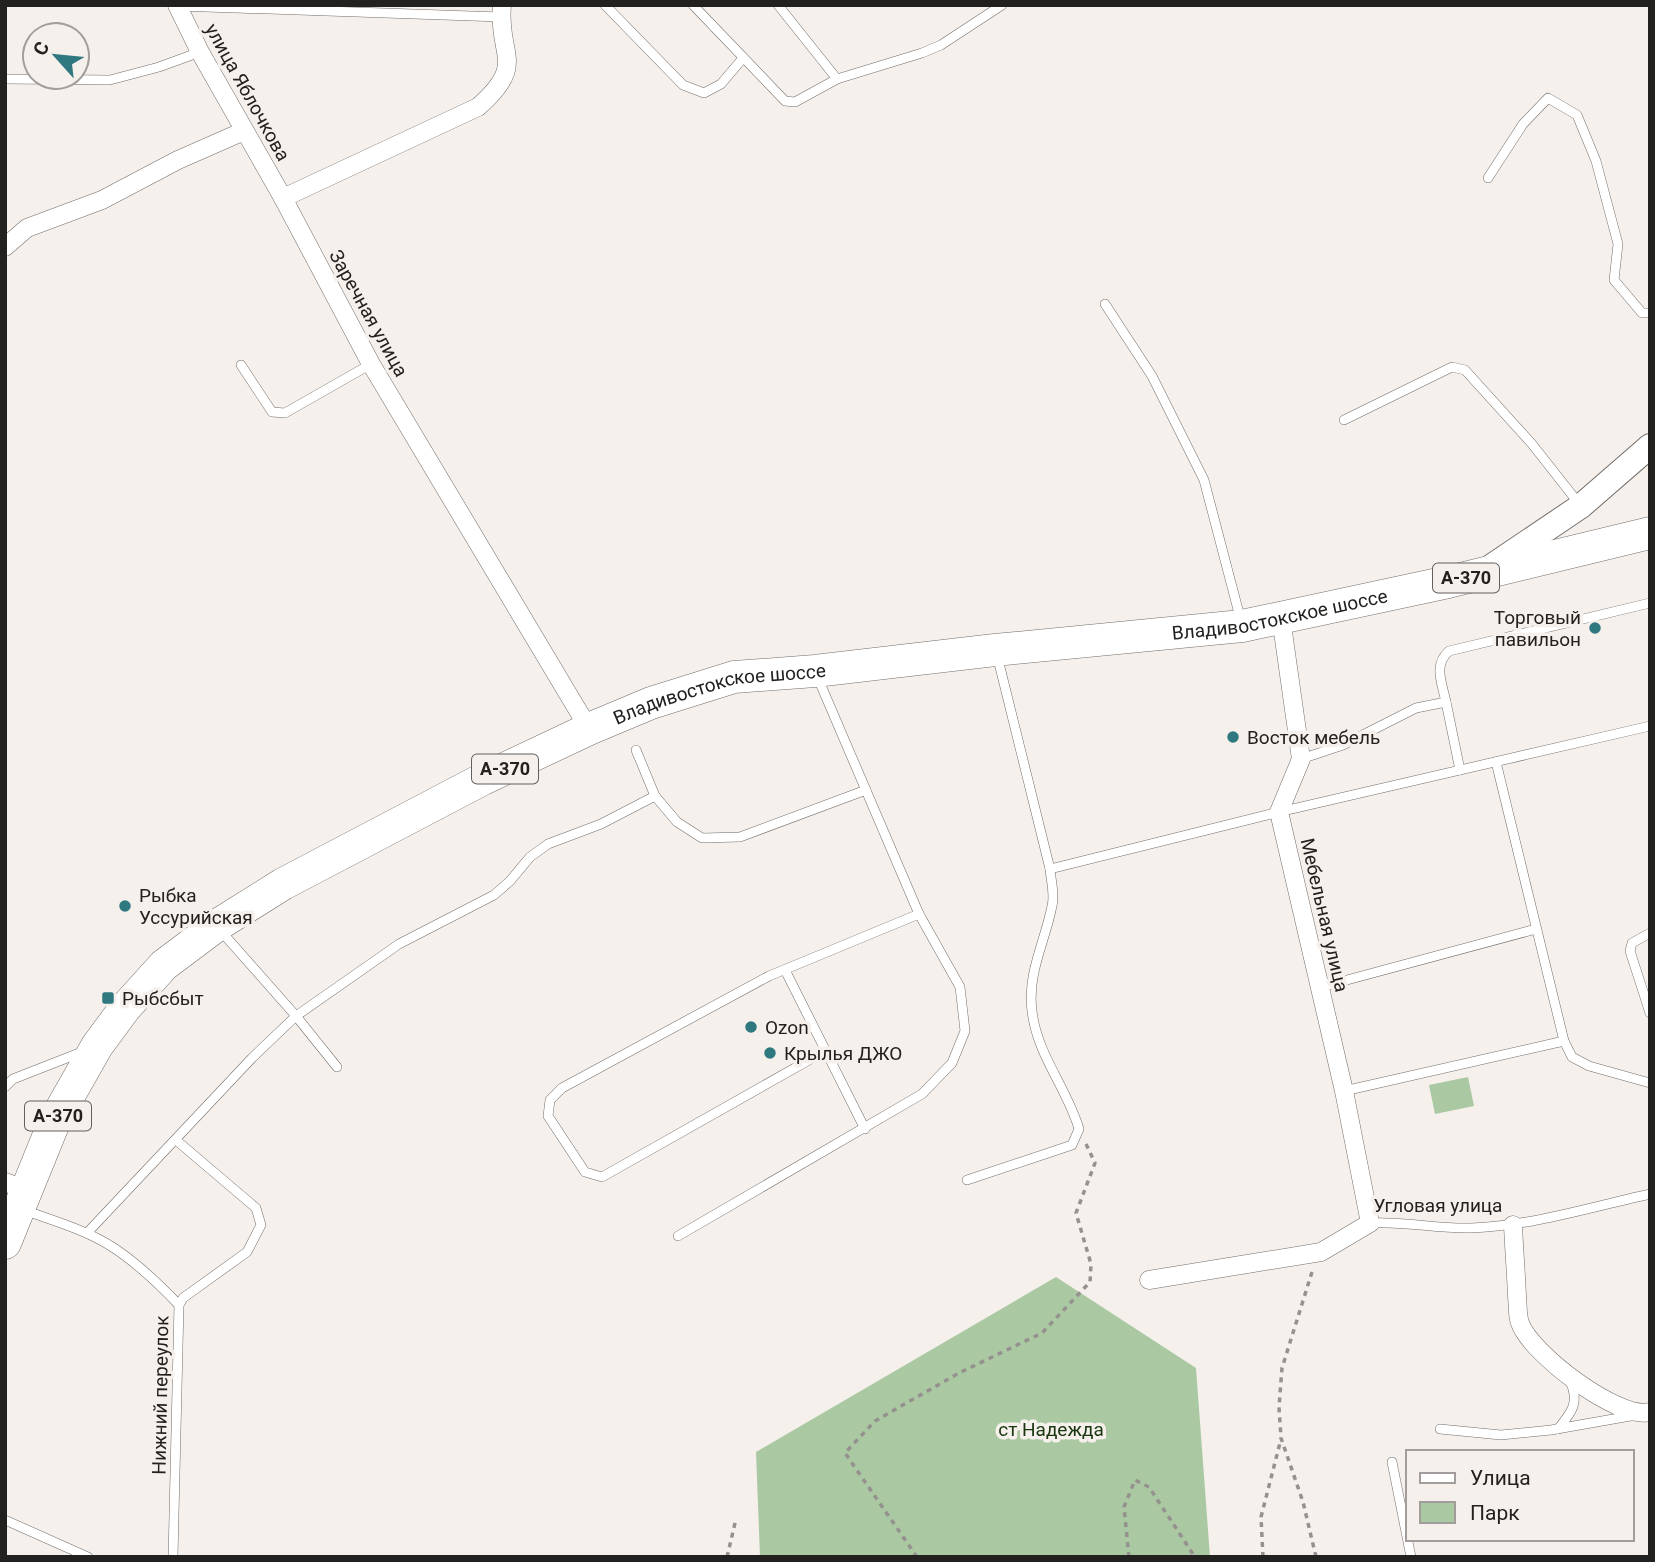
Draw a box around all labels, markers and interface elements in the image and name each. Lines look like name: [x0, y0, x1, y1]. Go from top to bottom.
street label: улица Яблочкова: [200, 19, 295, 165]
north arrow: [21, 21, 91, 91]
text: С: [28, 38, 54, 59]
street label: Заречная улица: [324, 246, 413, 381]
road number: А-370: [1433, 564, 1499, 592]
street label: Владивостокское шоссе: [1171, 584, 1390, 645]
place label: Торговый павильон: [1494, 606, 1581, 651]
marker: Торговый павильон: [1587, 620, 1603, 636]
street label: Владивостокское шоссе: [610, 659, 827, 730]
place label: Восток мебель: [1247, 726, 1380, 749]
marker: Восток мебель: [1225, 729, 1241, 745]
road number: А-370: [472, 754, 538, 784]
street label: Мебельная улица: [1296, 836, 1353, 994]
place label: Рыбка Уссурийская: [139, 884, 253, 929]
marker: Рыбка Уссурийская: [117, 898, 133, 914]
place label: Рыбсбыт: [122, 987, 204, 1010]
marker: Рыбсбыт: [100, 990, 116, 1006]
place label: Ozon: [765, 1016, 809, 1039]
marker: Ozon: [743, 1019, 759, 1035]
place label: Крылья ДЖО: [784, 1042, 902, 1065]
marker: Крылья ДЖО: [762, 1045, 778, 1061]
road number: А-370: [25, 1101, 91, 1130]
street label: Угловая улица: [1374, 1194, 1502, 1217]
street label: Нижний переулок: [148, 1315, 173, 1475]
park label: ст Надежда: [998, 1418, 1104, 1441]
legend: [1406, 1450, 1634, 1541]
text: Улица: [1470, 1466, 1531, 1490]
text: Парк: [1470, 1501, 1520, 1525]

